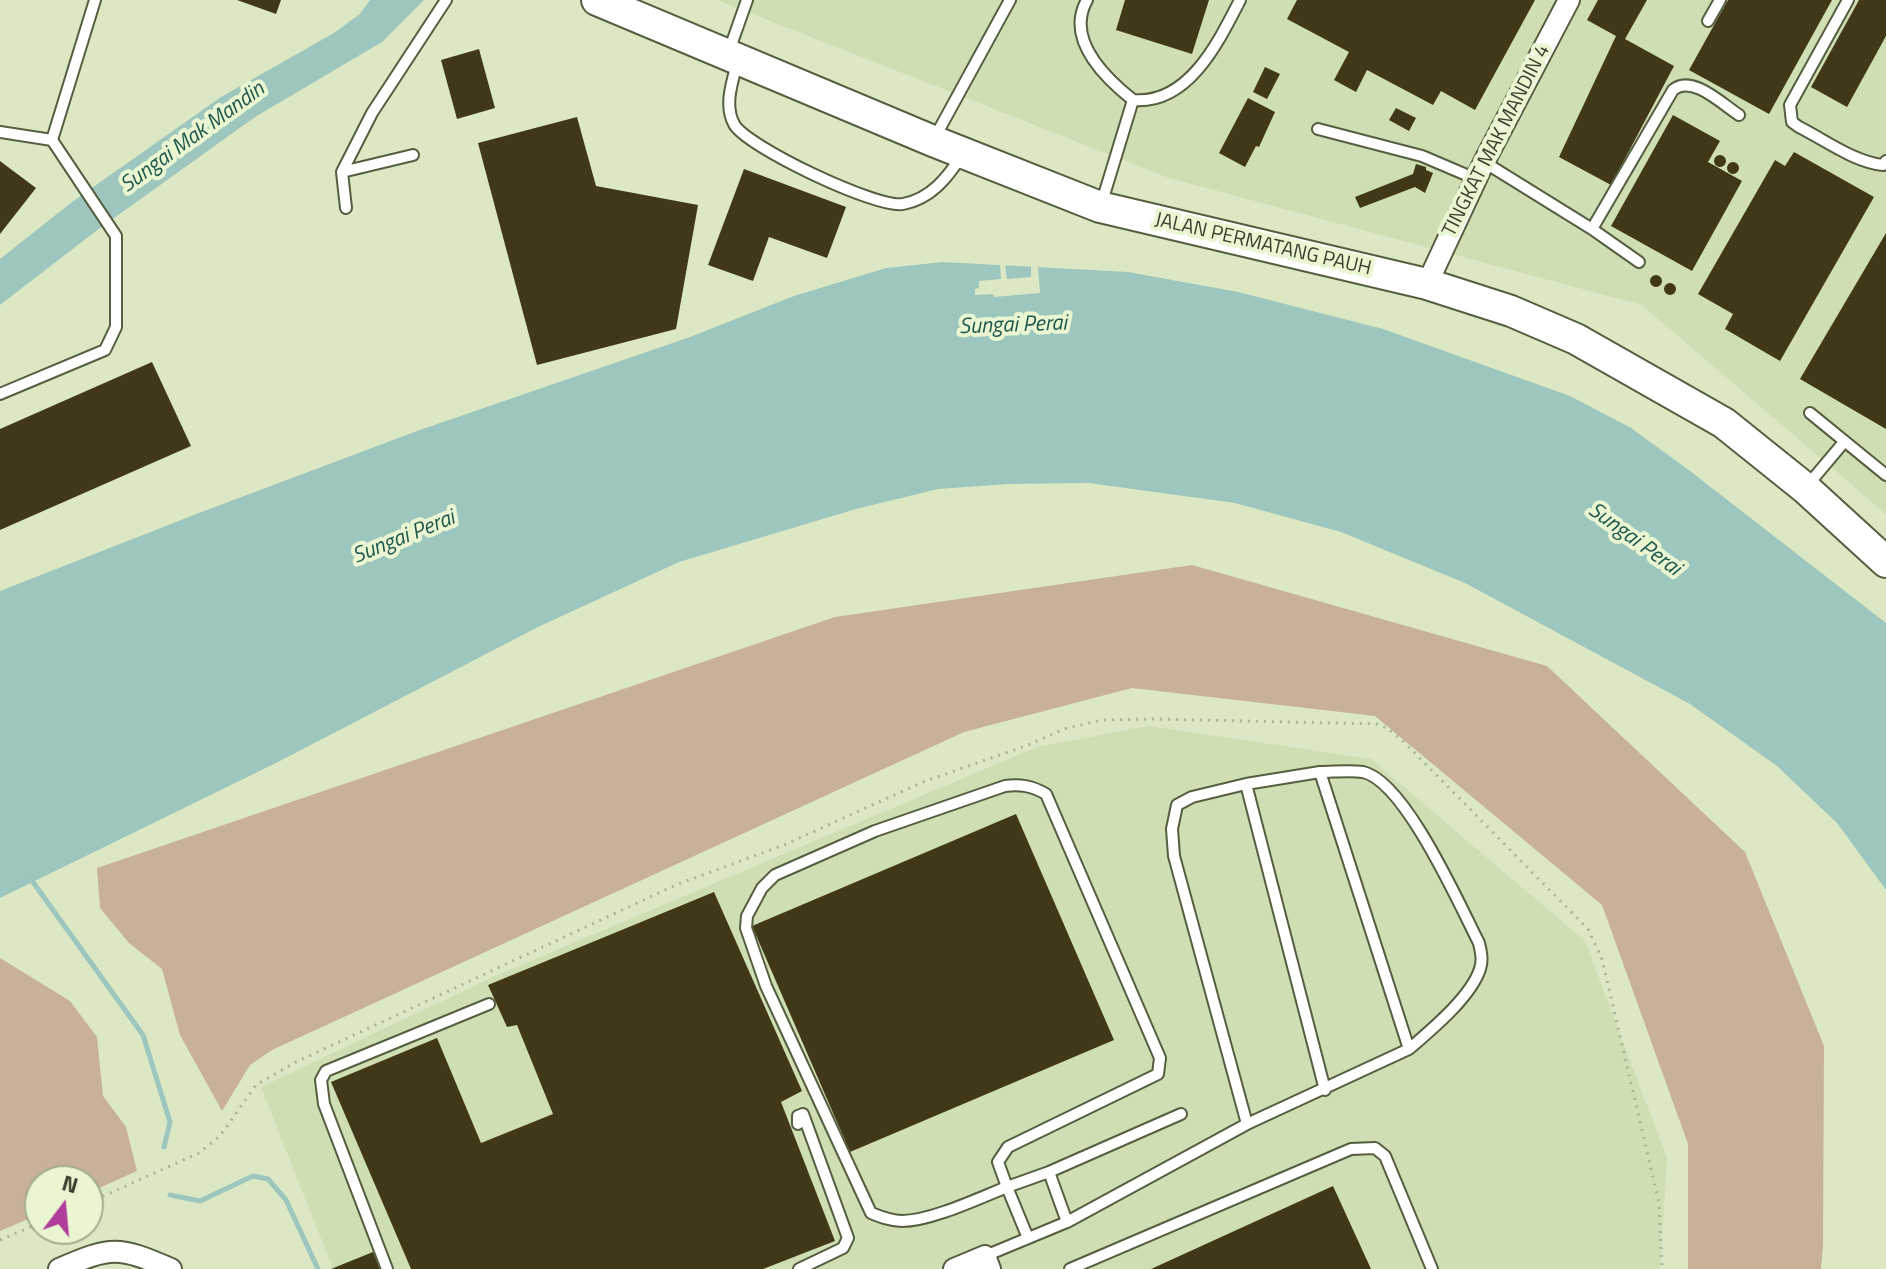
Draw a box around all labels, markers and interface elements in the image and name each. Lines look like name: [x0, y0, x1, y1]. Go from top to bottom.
street label: TINGKAT MAK MANDIN 4: [1438, 41, 1556, 241]
water label: Sungai Mak Mandin: [116, 77, 270, 199]
street label: JALAN PERMATANG PAUH: [1152, 208, 1374, 282]
water label: Sungai Perai: [959, 311, 1067, 341]
water label: Sungai Perai: [1583, 498, 1685, 582]
water label: Sungai Perai: [349, 506, 459, 570]
north arrow: [24, 1165, 104, 1245]
text: N: [58, 1165, 82, 1202]

